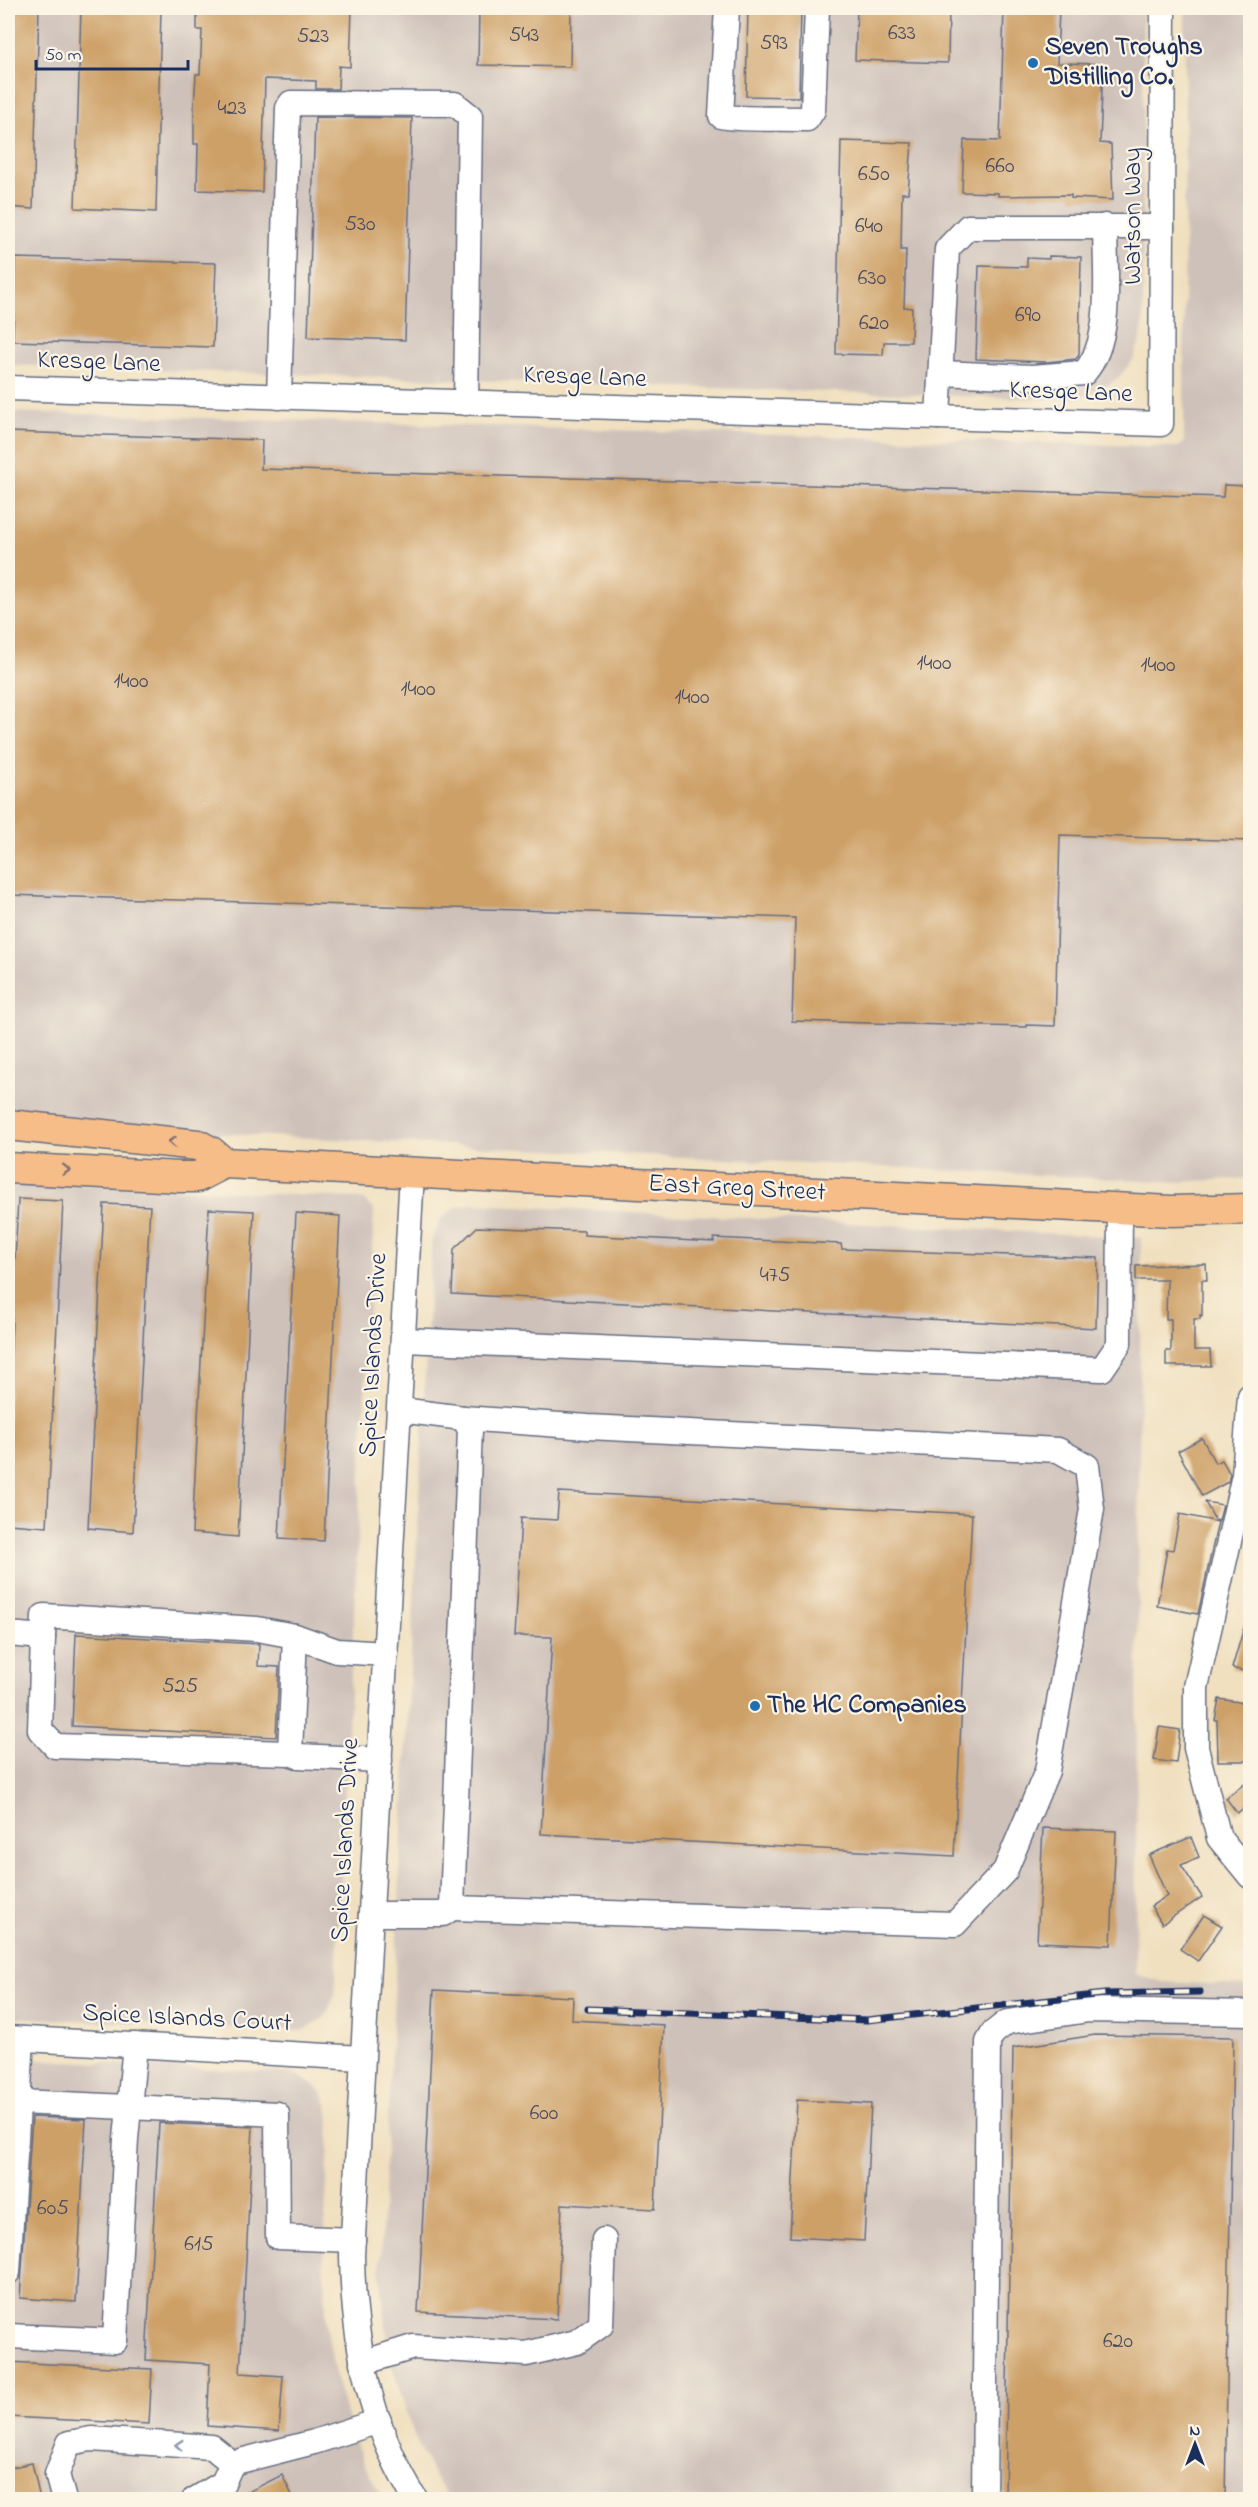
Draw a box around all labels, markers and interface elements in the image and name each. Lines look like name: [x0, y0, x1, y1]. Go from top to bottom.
house number: 633: [888, 18, 916, 50]
house number: 543: [509, 20, 539, 52]
house number: 523: [297, 21, 329, 53]
house number: 593: [760, 28, 788, 60]
place label: Seven Troughs Distilling Co.: [1044, 29, 1203, 98]
scale bar: [36, 33, 188, 71]
text: 50 m: [45, 43, 82, 69]
marker: Seven Troughs Distilling Co.: [1026, 56, 1040, 70]
house number: 423: [217, 93, 247, 125]
street label: Watson Way: [1115, 147, 1153, 285]
house number: 660: [986, 151, 1014, 183]
house number: 650: [858, 159, 890, 191]
house number: 530: [344, 209, 376, 241]
house number: 640: [855, 211, 883, 243]
house number: 630: [858, 263, 886, 295]
house number: 690: [1015, 300, 1041, 332]
house number: 620: [859, 308, 889, 340]
street label: Kresge Lane: [37, 342, 162, 384]
street label: Kresge Lane: [523, 357, 648, 399]
street label: Kresge Lane: [1009, 372, 1134, 414]
house number: 1400: [916, 648, 952, 680]
house number: 1400: [1140, 650, 1176, 682]
house number: 1400: [113, 666, 149, 698]
house number: 1400: [400, 674, 436, 706]
house number: 1400: [674, 682, 710, 714]
one-way arrow: [167, 1136, 176, 1149]
one-way arrow: [61, 1164, 70, 1177]
street label: East Greg Street: [647, 1165, 827, 1213]
street label: Spice Islands Drive: [350, 1252, 398, 1458]
house number: 475: [760, 1260, 790, 1292]
house number: 525: [162, 1671, 198, 1703]
place label: The HC Companies: [767, 1687, 967, 1725]
marker: The HC Companies: [748, 1699, 762, 1713]
street label: Spice Islands Drive: [322, 1737, 370, 1943]
street label: Spice Islands Court: [81, 1995, 293, 2043]
house number: 600: [530, 2098, 558, 2130]
house number: 605: [37, 2193, 69, 2225]
house number: 615: [184, 2229, 214, 2261]
house number: 620: [1103, 2326, 1133, 2358]
north arrow: [1165, 2414, 1225, 2474]
text: N: [1190, 2419, 1201, 2443]
one-way arrow: [175, 2439, 184, 2452]

